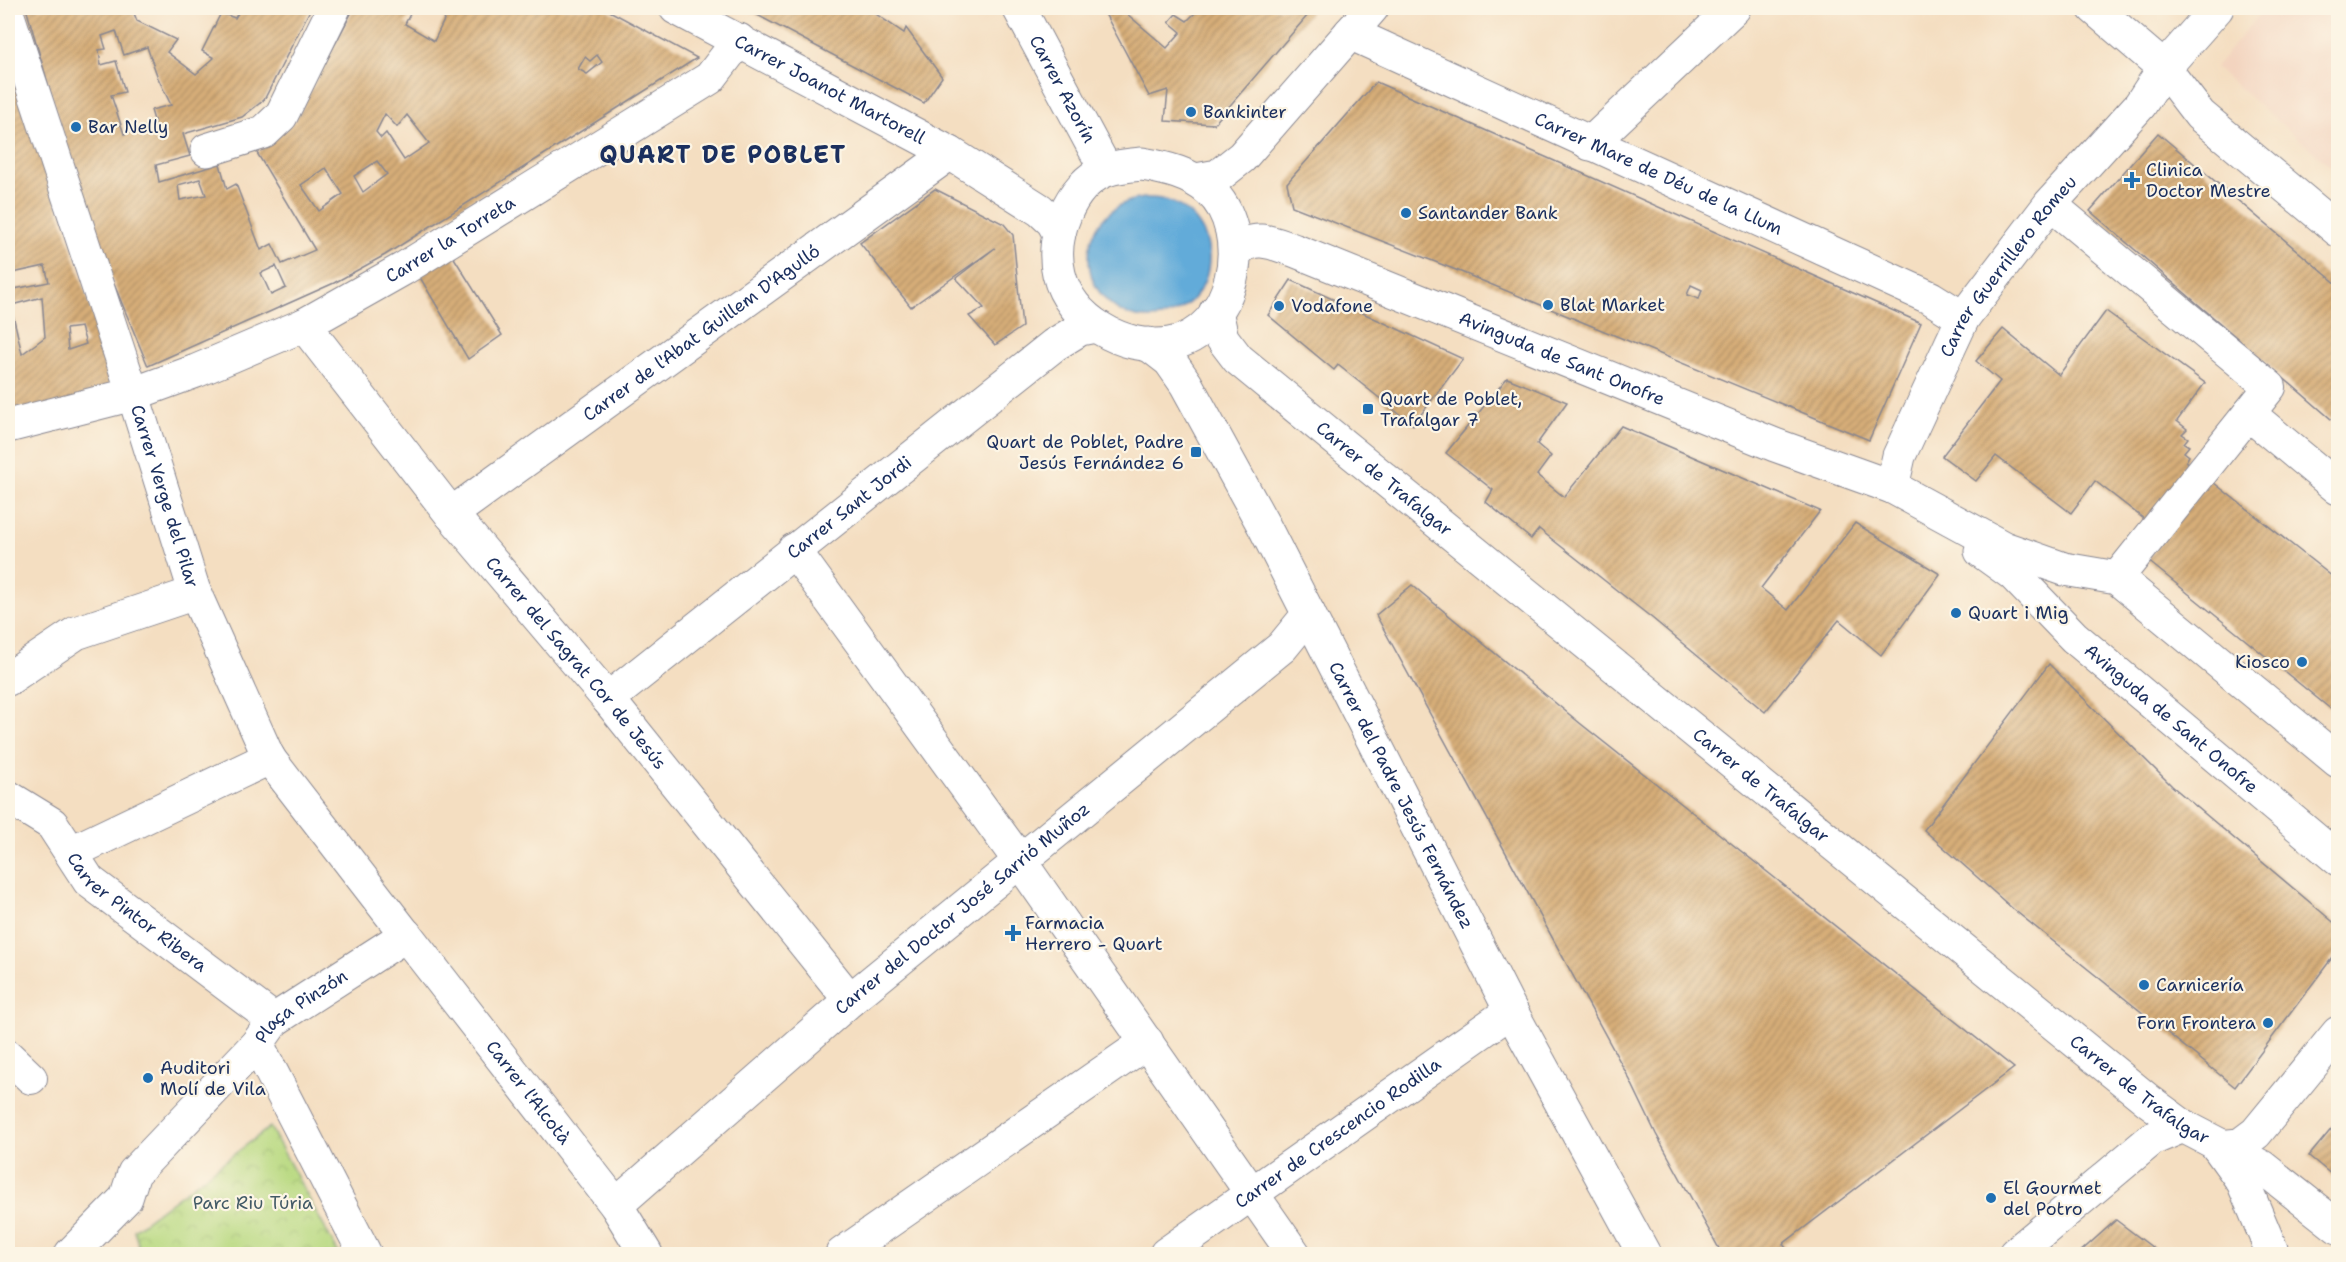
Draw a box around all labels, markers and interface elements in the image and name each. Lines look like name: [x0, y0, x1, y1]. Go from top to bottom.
street label: Carrer Joanot Martorell: [730, 29, 930, 150]
street label: Carrer Azorín: [1024, 31, 1101, 147]
place label: Bankinter: [1203, 100, 1287, 124]
marker: Bankinter: [1184, 105, 1198, 119]
street label: Carrer Mare de Déu de la Llum: [1531, 107, 1786, 241]
place label: Bar Nelly: [88, 115, 168, 139]
marker: Bar Nelly: [69, 120, 83, 134]
district label: QUART DE POBLET: [599, 139, 847, 171]
place label: Clinica Doctor Mestre: [2146, 158, 2271, 203]
street label: Carrer Guerrillero Romeu: [1934, 170, 2082, 361]
marker: Clinica Doctor Mestre: [2123, 171, 2141, 189]
street label: Carrer la Torreta: [381, 190, 520, 288]
place label: Santander Bank: [1418, 201, 1558, 225]
marker: Santander Bank: [1399, 206, 1413, 220]
street label: Carrer de l'Abat Guillem D'Agulló: [578, 239, 825, 427]
place label: Blat Market: [1560, 293, 1665, 317]
place label: Vodafone: [1291, 294, 1373, 318]
marker: Blat Market: [1541, 298, 1555, 312]
marker: Vodafone: [1272, 299, 1286, 313]
street label: Avinguda de Sant Onofre: [1455, 306, 1668, 411]
place label: Quart de Poblet, Trafalgar 7: [1380, 387, 1522, 432]
street label: Carrer Verge del Pilar: [125, 402, 205, 591]
marker: Quart de Poblet, Trafalgar 7: [1361, 402, 1375, 416]
street label: Carrer de Trafalgar: [1311, 416, 1458, 542]
place label: Quart de Poblet, Padre Jesús Fernández 6: [986, 430, 1184, 475]
marker: Quart de Poblet, Padre Jesús Fernández 6: [1189, 445, 1203, 459]
street label: Carrer Sant Jordi: [782, 450, 917, 565]
street label: Carrer del Sagrat Cor de Jesús: [480, 551, 672, 774]
place label: Quart i Mig: [1968, 601, 2069, 625]
marker: Quart i Mig: [1949, 606, 1963, 620]
street label: Avinguda de Sant Onofre: [2079, 639, 2263, 799]
place label: Kiosco: [2235, 650, 2290, 674]
marker: Kiosco: [2295, 655, 2309, 669]
street label: Carrer del Padre Jesús Fernández: [1323, 658, 1479, 933]
street label: Carrer de Trafalgar: [1688, 723, 1835, 848]
street label: Carrer del Doctor José Sarrió Muñoz: [830, 797, 1095, 1020]
street label: Carrer Pintor Ribera: [62, 848, 212, 978]
place label: Farmacia Herrero - Quart: [1025, 911, 1163, 956]
marker: Farmacia Herrero - Quart: [1006, 926, 1020, 940]
street label: Plaça Pinzón: [249, 964, 352, 1048]
place label: Carnicería: [2156, 973, 2244, 997]
marker: Carnicería: [2137, 978, 2151, 992]
place label: Forn Frontera: [2137, 1011, 2256, 1035]
marker: Forn Frontera: [2261, 1016, 2275, 1030]
street label: Carrer de Trafalgar: [2065, 1029, 2214, 1150]
street label: Carrer l'Alcotà: [480, 1036, 577, 1150]
street label: Carrer de Crescencio Rodilla: [1230, 1052, 1446, 1214]
place label: Auditori Molí de Vila: [160, 1056, 266, 1101]
marker: Auditori Molí de Vila: [141, 1071, 155, 1085]
place label: El Gourmet del Potro: [2003, 1176, 2102, 1221]
park label: Parc Riu Túria: [193, 1191, 313, 1215]
marker: El Gourmet del Potro: [1984, 1191, 1998, 1205]

